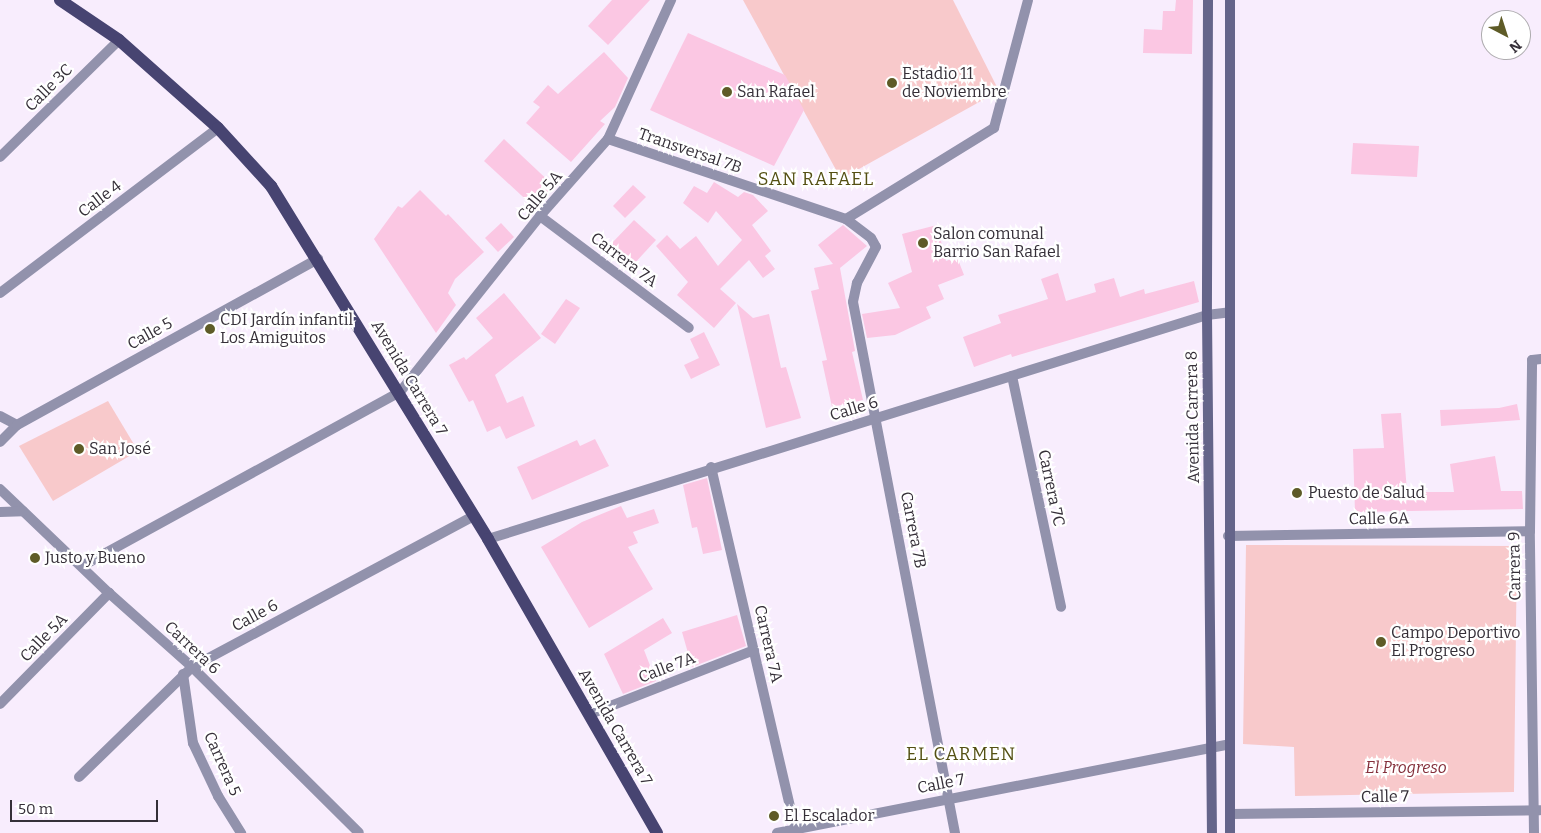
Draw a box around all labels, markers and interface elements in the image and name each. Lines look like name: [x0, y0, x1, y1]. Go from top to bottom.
north arrow: [1481, 10, 1531, 60]
text: N: [1506, 36, 1525, 56]
street label: Calle 3C: [21, 60, 77, 116]
place label: Estadio 11 de Noviembre: [902, 64, 1007, 102]
marker: Estadio 11 de Noviembre: [886, 77, 898, 89]
place label: San Rafael: [737, 82, 815, 102]
marker: San Rafael: [721, 86, 733, 98]
street label: Transversal 7B: [636, 124, 744, 178]
street label: Calle 5A: [513, 167, 567, 225]
district label: SAN RAFAEL: [757, 168, 875, 190]
street label: Calle 4: [75, 177, 125, 221]
place label: Salon comunal Barrio San Rafael: [933, 224, 1060, 262]
street label: Carrera 7A: [587, 229, 661, 291]
marker: Salon comunal Barrio San Rafael: [917, 237, 929, 249]
place label: CDI Jardín infantil Los Amiguitos: [220, 310, 353, 348]
street label: Calle 5: [124, 314, 176, 354]
street label: Avenida Carrera 7: [367, 317, 451, 439]
marker: CDI Jardín infantil Los Amiguitos: [204, 323, 216, 335]
street label: Avenida Carrera 8: [1182, 350, 1204, 484]
street label: Calle 6: [828, 393, 880, 425]
place label: San José: [89, 439, 151, 459]
marker: San José: [73, 443, 85, 455]
street label: Carrera 7C: [1034, 448, 1068, 528]
place label: Puesto de Salud: [1308, 483, 1425, 503]
marker: Puesto de Salud: [1290, 486, 1304, 500]
street label: Carrera 7B: [896, 490, 930, 570]
street label: Calle 6A: [1349, 509, 1409, 529]
street label: Carrera 9: [1505, 531, 1525, 601]
place label: Justo y Bueno: [45, 548, 145, 568]
marker: Justo y Bueno: [29, 552, 41, 564]
street label: Calle 6: [229, 596, 281, 636]
street label: Carrera 7A: [750, 603, 786, 685]
street label: Calle 5A: [16, 610, 72, 666]
street label: Carrera 6: [160, 617, 224, 679]
place label: Campo Deportivo El Progreso: [1391, 623, 1520, 661]
marker: Campo Deportivo El Progreso: [1375, 636, 1387, 648]
street label: Calle 7A: [636, 648, 698, 688]
street label: Avenida Carrera 7: [574, 665, 656, 789]
street label: Carrera 5: [199, 729, 245, 799]
district label: EL CARMEN: [905, 743, 1017, 765]
park label: El Progreso: [1365, 758, 1447, 778]
street label: Calle 7: [916, 770, 966, 798]
street label: Calle 7: [1361, 787, 1409, 807]
scale bar: [12, 790, 160, 822]
text: 50 m: [18, 800, 53, 818]
place label: El Escalador: [784, 806, 875, 826]
marker: El Escalador: [768, 810, 780, 822]

